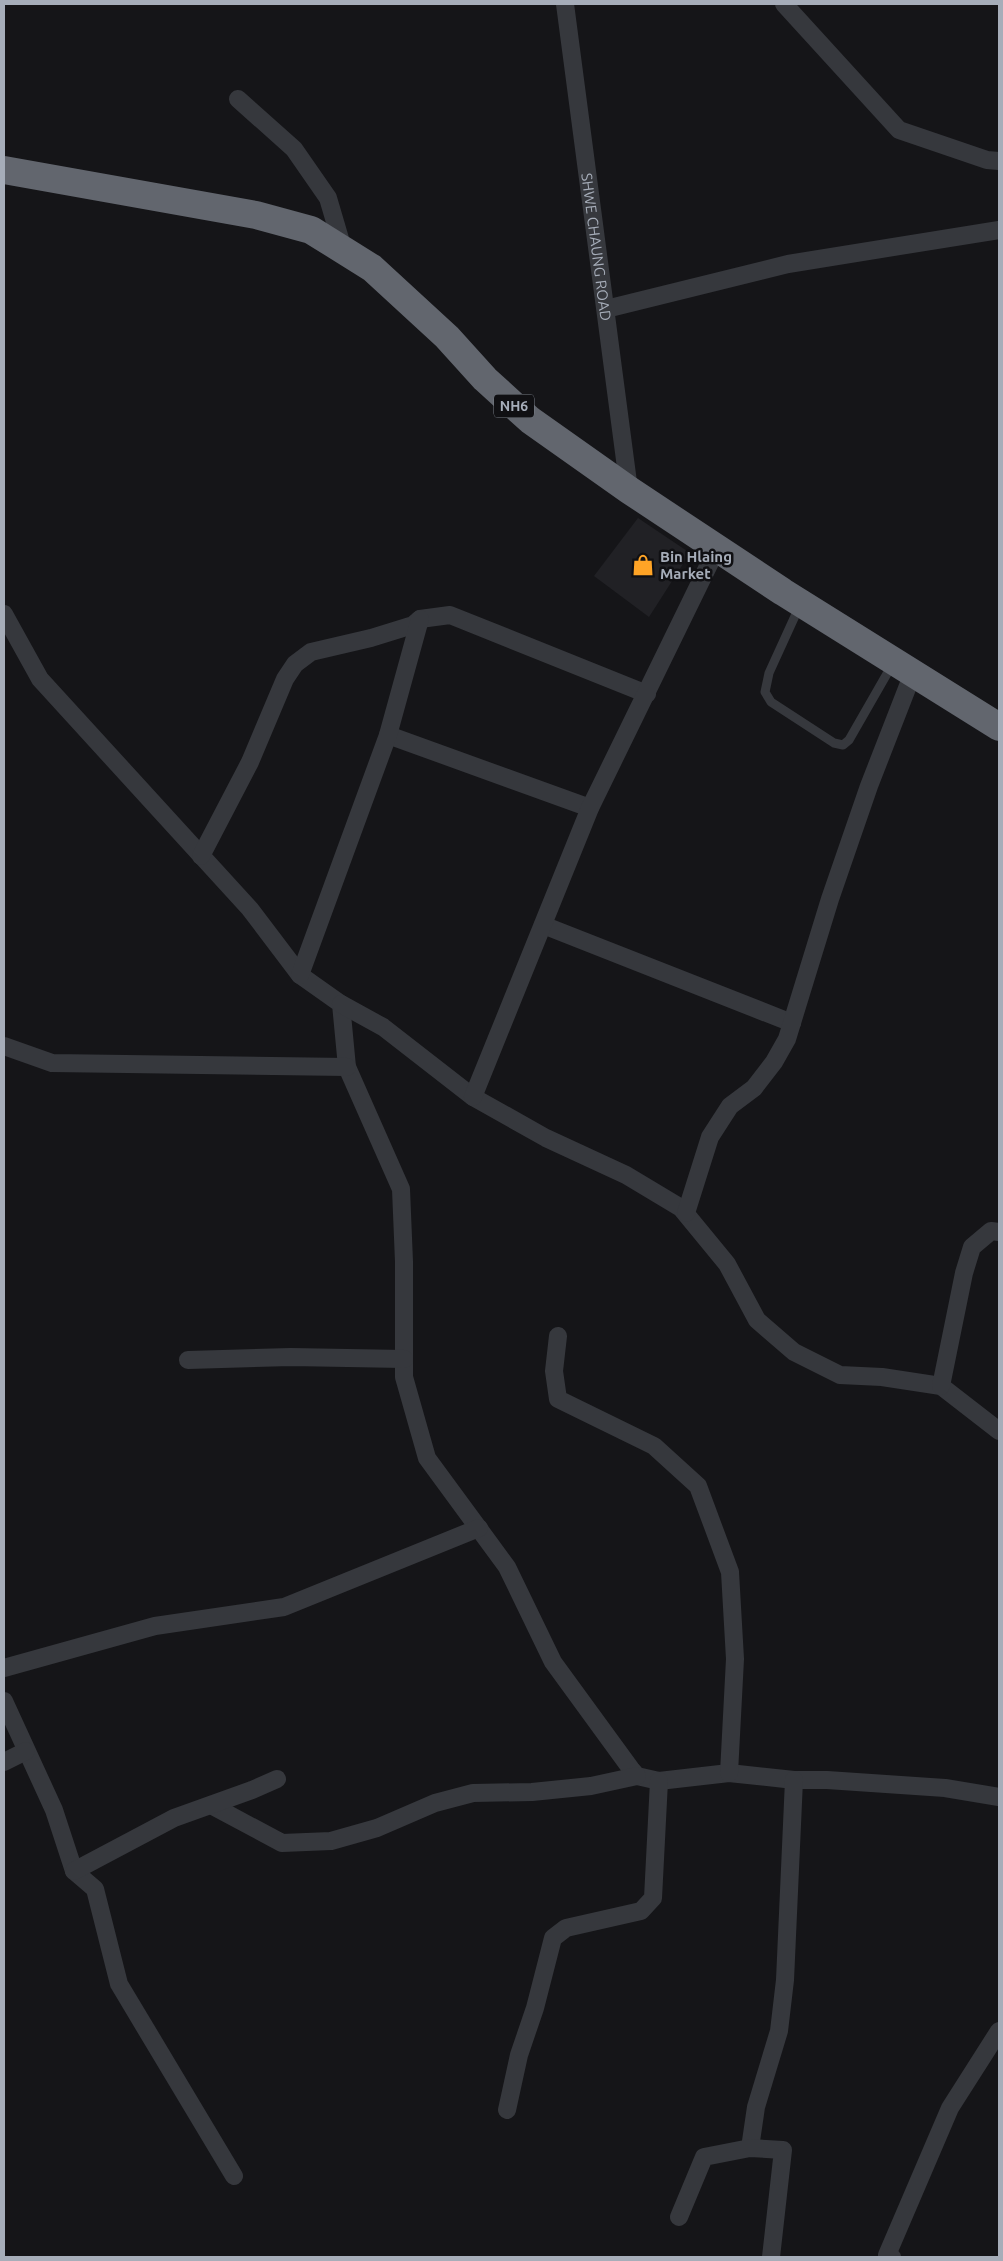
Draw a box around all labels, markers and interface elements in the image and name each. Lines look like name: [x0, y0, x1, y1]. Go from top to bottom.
street label: SHWE CHAUNG ROAD: [579, 172, 615, 322]
road number: NH6: [494, 394, 534, 418]
place label: Bin Hlaing Market: [660, 548, 732, 582]
shop icon: Bin Hlaing Market: [630, 552, 656, 578]

